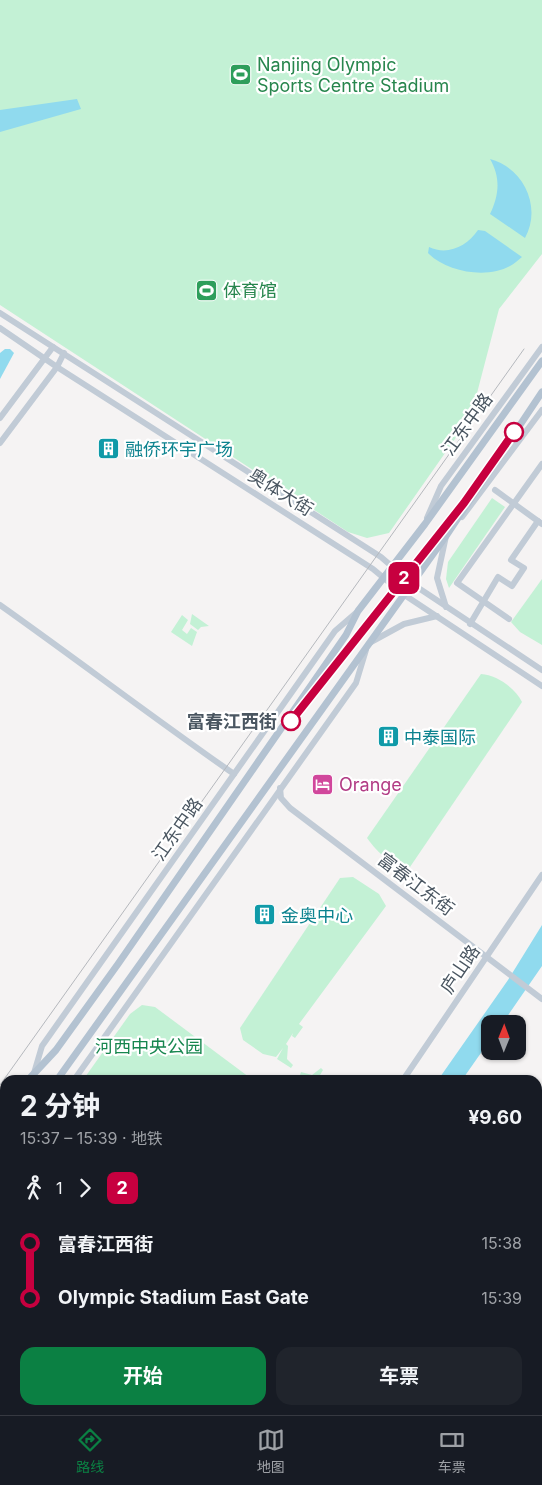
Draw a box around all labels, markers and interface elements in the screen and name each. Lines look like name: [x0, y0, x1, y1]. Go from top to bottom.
place label: Nanjing Olympic Sports Centre Stadium: [257, 54, 449, 96]
sports icon: Nanjing Olympic Sports Centre Stadium: [229, 62, 253, 86]
sports icon: 体育馆: [195, 278, 219, 302]
place label: 体育馆: [223, 280, 277, 301]
street label: 江东中路: [437, 389, 497, 459]
unlabelled marker: [504, 422, 524, 442]
building icon: 融侨环宇广场: [97, 437, 121, 461]
place label: 融侨环宇广场: [125, 439, 233, 460]
street label: 奥体大街: [245, 464, 317, 520]
line badge: 2: [388, 562, 420, 594]
text: 2: [398, 567, 410, 588]
place label: 富春江西街: [187, 711, 277, 732]
marker: 富春江西街: [281, 711, 301, 731]
building icon: 中泰国际: [376, 725, 400, 749]
place label: 中泰国际: [404, 727, 476, 748]
hotel icon: Orange: [311, 772, 335, 796]
place label: Orange: [339, 774, 402, 795]
street label: 江东中路: [148, 793, 206, 865]
street label: 富春江东街: [374, 849, 458, 919]
building icon: 金奥中心: [253, 903, 277, 927]
place label: 金奥中心: [281, 905, 353, 926]
street label: 庐山路: [436, 941, 484, 997]
north arrow: [481, 1015, 526, 1060]
map controls: [481, 1015, 526, 1060]
park label: 河西中央公园: [95, 1036, 203, 1057]
text: 2 分钟: [20, 1089, 100, 1123]
text: ¥9.60: [468, 1106, 522, 1129]
text: 15:37 – 15:39 · 地铁: [20, 1128, 163, 1148]
icon: walk: [20, 1174, 48, 1202]
icon: forward: [71, 1174, 99, 1202]
text: 2: [117, 1177, 128, 1198]
text: 1: [56, 1178, 63, 1198]
text: 富春江西街: [58, 1233, 153, 1256]
text: 15:38: [481, 1233, 522, 1253]
text: Olympic Stadium East Gate: [58, 1286, 309, 1309]
text: 15:39: [481, 1288, 522, 1308]
button: 开始: [20, 1347, 266, 1405]
button: 车票: [276, 1347, 522, 1405]
tab: 路线: [76, 1426, 104, 1476]
tab: 地图: [257, 1426, 285, 1476]
tab: 车票: [438, 1426, 466, 1476]

